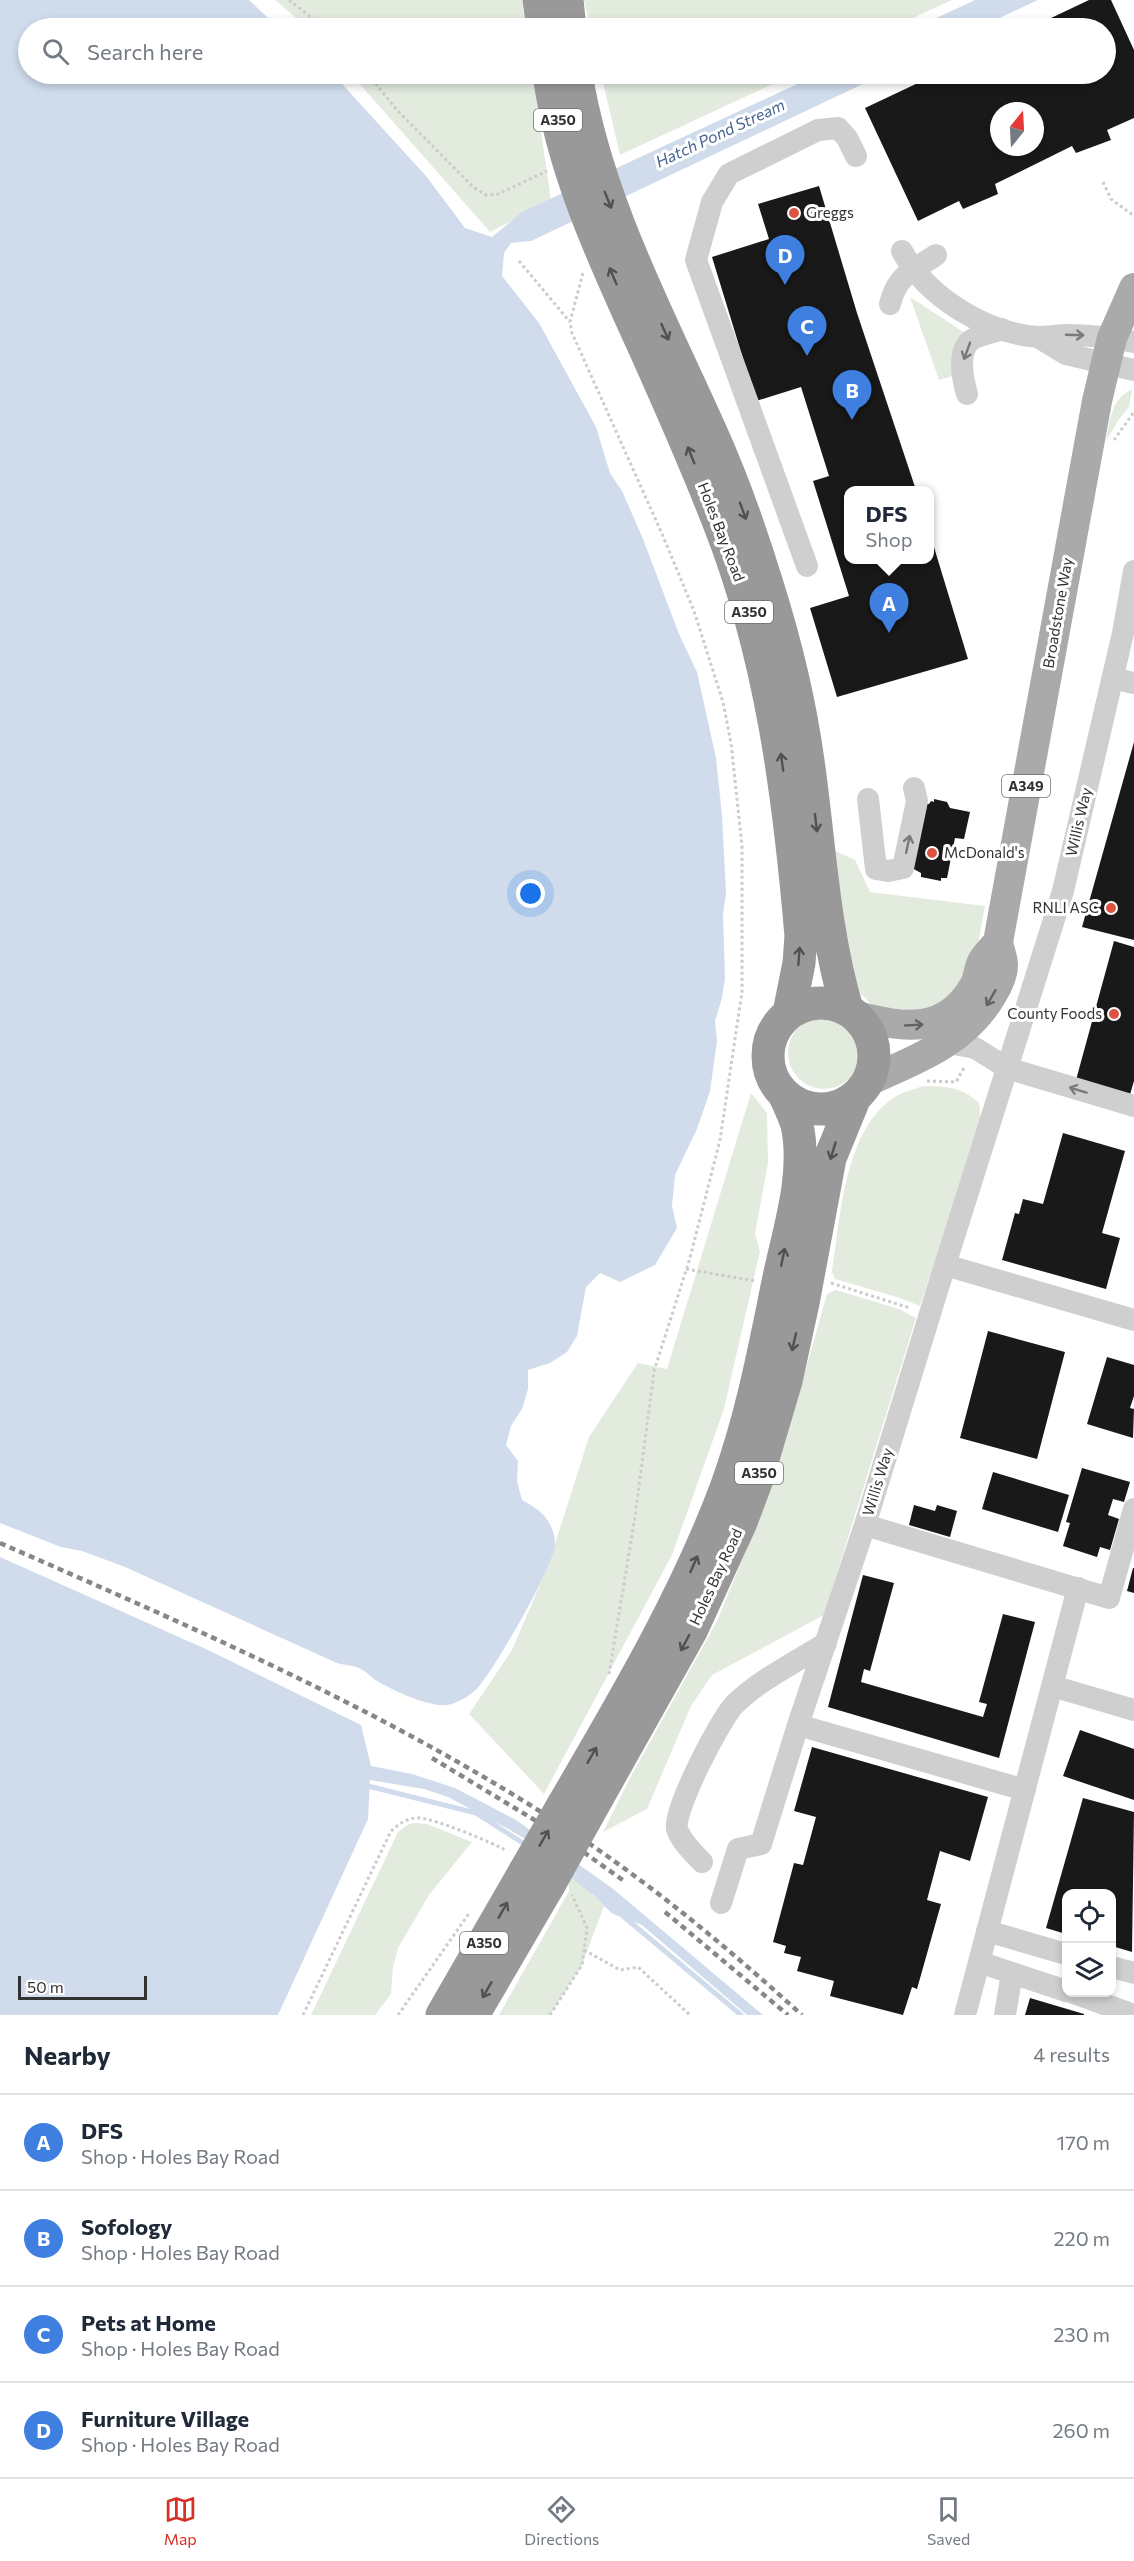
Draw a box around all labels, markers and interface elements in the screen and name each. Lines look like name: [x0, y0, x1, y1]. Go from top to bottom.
search box: [18, 18, 1116, 84]
icon: search: [39, 35, 72, 68]
text: Search here: [87, 38, 203, 65]
water label: Hatch Pond Stream: [652, 94, 787, 171]
north arrow: [990, 102, 1044, 156]
road number: A350: [534, 109, 582, 131]
one-way arrow: [603, 190, 614, 208]
place label: Greggs: [806, 203, 854, 221]
marker: Greggs: [787, 206, 801, 220]
pin: D: [766, 236, 804, 285]
one-way arrow: [607, 268, 618, 286]
pin: C: [788, 306, 826, 356]
one-way arrow: [660, 322, 672, 340]
one-way arrow: [1065, 330, 1085, 341]
one-way arrow: [960, 341, 971, 359]
pin: B: [832, 370, 872, 420]
one-way arrow: [685, 446, 696, 465]
street label: Holes Bay Road: [695, 480, 749, 584]
popup: [844, 486, 934, 564]
text: DFS: [866, 500, 908, 527]
one-way arrow: [738, 501, 749, 520]
text: Shop: [866, 527, 912, 551]
street label: Broadstone Way: [1038, 556, 1076, 670]
pin: A: [870, 584, 908, 633]
road number: A350: [725, 601, 773, 623]
one-way arrow: [777, 752, 788, 772]
road number: A349: [1002, 775, 1050, 797]
street label: Willis Way: [1061, 785, 1095, 858]
one-way arrow: [811, 812, 822, 832]
one-way arrow: [902, 835, 914, 854]
place label: McDonald's: [944, 843, 1025, 861]
marker: McDonald's: [925, 846, 939, 860]
your location: [516, 879, 545, 908]
place label: RNLI ASC: [1033, 898, 1099, 916]
marker: RNLI ASC: [1104, 901, 1118, 915]
one-way arrow: [794, 946, 805, 966]
one-way arrow: [985, 988, 996, 1006]
place label: County Foods: [1007, 1004, 1102, 1022]
marker: County Foods: [1107, 1007, 1121, 1021]
one-way arrow: [904, 1019, 924, 1030]
one-way arrow: [1069, 1084, 1088, 1095]
one-way arrow: [827, 1141, 838, 1160]
one-way arrow: [778, 1248, 789, 1267]
one-way arrow: [788, 1333, 800, 1352]
street label: Willis Way: [858, 1445, 896, 1518]
road number: A350: [735, 1462, 783, 1484]
street label: Holes Bay Road: [685, 1525, 745, 1628]
one-way arrow: [688, 1556, 700, 1574]
one-way arrow: [679, 1634, 691, 1651]
one-way arrow: [587, 1747, 599, 1764]
one-way arrow: [538, 1830, 550, 1847]
map controls: [1062, 1889, 1116, 1997]
button: locate: [1062, 1889, 1116, 1943]
one-way arrow: [497, 1902, 509, 1919]
road number: A350: [460, 1932, 508, 1954]
button: layers: [1062, 1943, 1116, 1997]
scale bar: [18, 1973, 147, 2000]
text: 50 m: [27, 1977, 64, 1996]
one-way arrow: [481, 1980, 492, 1998]
text: Nearby: [24, 2039, 111, 2070]
text: 4 results: [1033, 2042, 1110, 2066]
text: DFS: [81, 2117, 123, 2144]
text: A: [36, 2130, 51, 2154]
text: 170 m: [1057, 2130, 1110, 2154]
text: Shop · Holes Bay Road: [81, 2144, 280, 2168]
text: Sofology: [81, 2213, 172, 2240]
text: B: [37, 2226, 50, 2250]
text: 220 m: [1054, 2226, 1110, 2250]
text: Shop · Holes Bay Road: [81, 2240, 280, 2264]
text: Pets at Home: [81, 2309, 216, 2336]
text: C: [37, 2322, 50, 2346]
text: 230 m: [1053, 2322, 1110, 2346]
text: Shop · Holes Bay Road: [81, 2336, 280, 2360]
text: Furniture Village: [81, 2405, 249, 2432]
text: D: [36, 2418, 51, 2442]
text: 260 m: [1052, 2418, 1110, 2442]
text: Shop · Holes Bay Road: [81, 2432, 280, 2456]
tab: Map: [164, 2493, 197, 2548]
tab: Directions: [524, 2493, 599, 2548]
tab: Saved: [927, 2493, 970, 2548]

